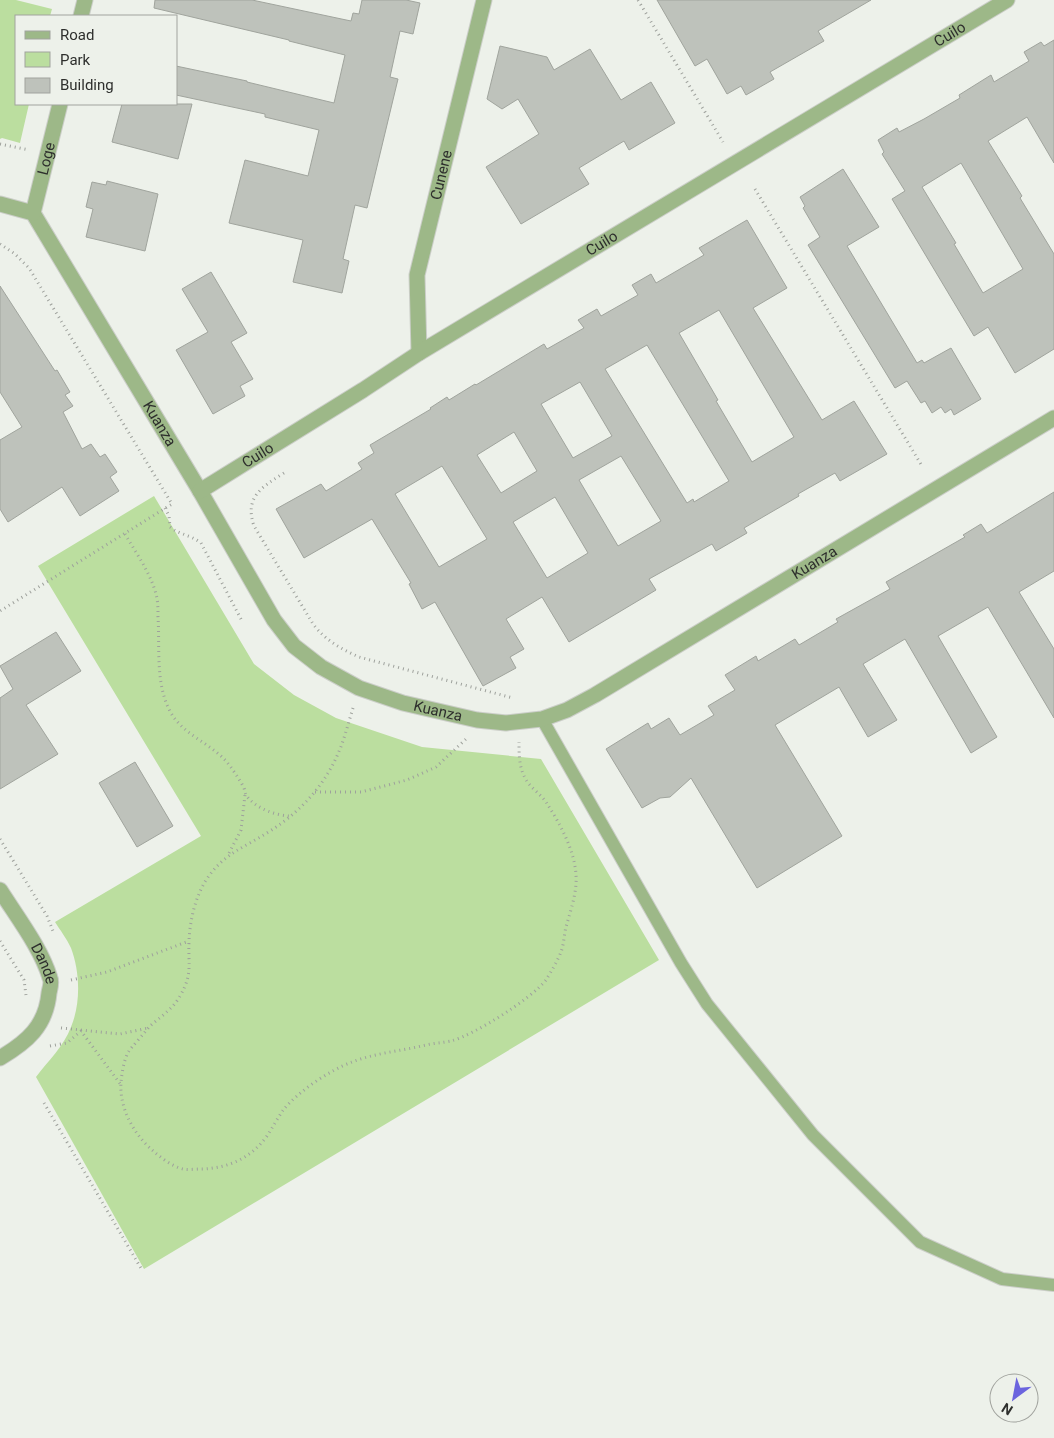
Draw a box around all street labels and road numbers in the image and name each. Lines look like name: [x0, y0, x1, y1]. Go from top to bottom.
street label: Cuilo: [931, 18, 969, 51]
street label: Loge: [34, 140, 59, 177]
street label: Cunene: [427, 148, 456, 202]
street label: Cuilo: [583, 227, 621, 260]
street label: Kuanza: [139, 398, 180, 450]
street label: Cuilo: [239, 439, 277, 472]
street label: Kuanza: [788, 542, 840, 583]
street label: Kuanza: [412, 697, 464, 725]
street label: Dande: [27, 940, 60, 986]

